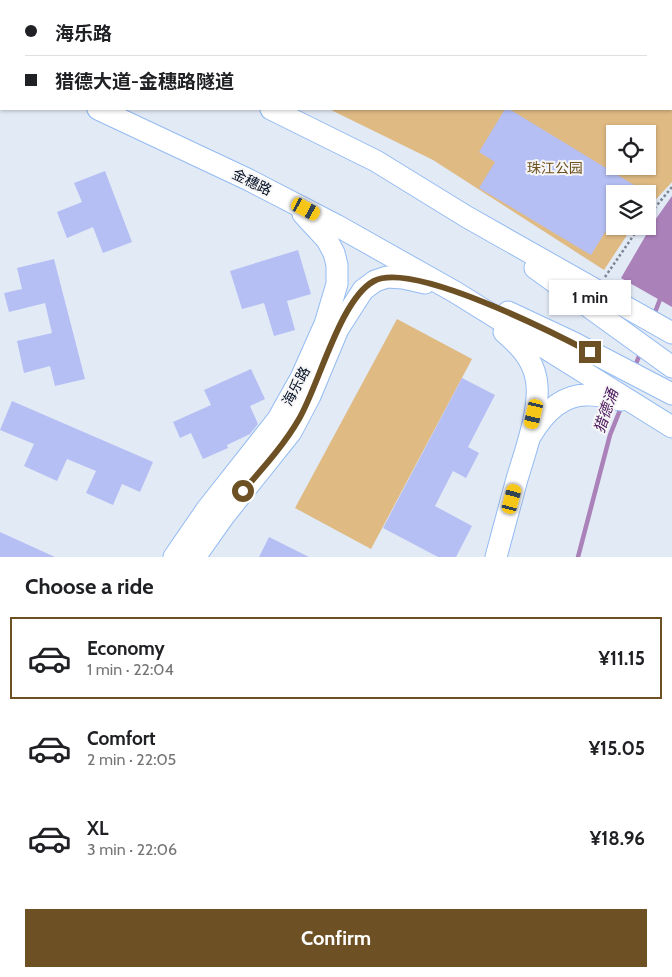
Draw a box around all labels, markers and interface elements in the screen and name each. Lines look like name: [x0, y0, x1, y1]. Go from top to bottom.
text: 海乐路: [55, 22, 112, 45]
text: 猎德大道-金穗路隧道: [55, 70, 234, 93]
map controls: [606, 125, 656, 235]
button: locate: [606, 125, 656, 175]
park label: 珠江公园: [527, 159, 583, 177]
street label: 金穗路: [229, 165, 275, 199]
button: layers: [606, 185, 656, 235]
car: [289, 195, 322, 223]
callout: 1 min: [549, 280, 631, 314]
text: 1 min: [572, 288, 608, 307]
route end: [579, 341, 601, 363]
street label: 海乐路: [278, 363, 314, 409]
water label: 猎德涌: [590, 385, 622, 435]
car: [523, 398, 544, 430]
route start: [232, 480, 254, 502]
car: [500, 483, 523, 515]
text: Choose a ride: [25, 573, 154, 600]
icon: car: [27, 636, 72, 681]
text: Economy: [87, 637, 165, 660]
text: ¥11.15: [598, 647, 645, 670]
text: 1 min · 22:04: [87, 660, 174, 679]
icon: car: [27, 726, 72, 771]
text: Comfort: [87, 727, 156, 750]
text: ¥15.05: [589, 737, 645, 760]
text: 2 min · 22:05: [87, 750, 176, 769]
icon: car: [27, 816, 72, 861]
text: XL: [87, 817, 108, 840]
text: ¥18.96: [590, 827, 645, 850]
text: 3 min · 22:06: [87, 840, 177, 859]
button: Confirm: [25, 909, 647, 967]

